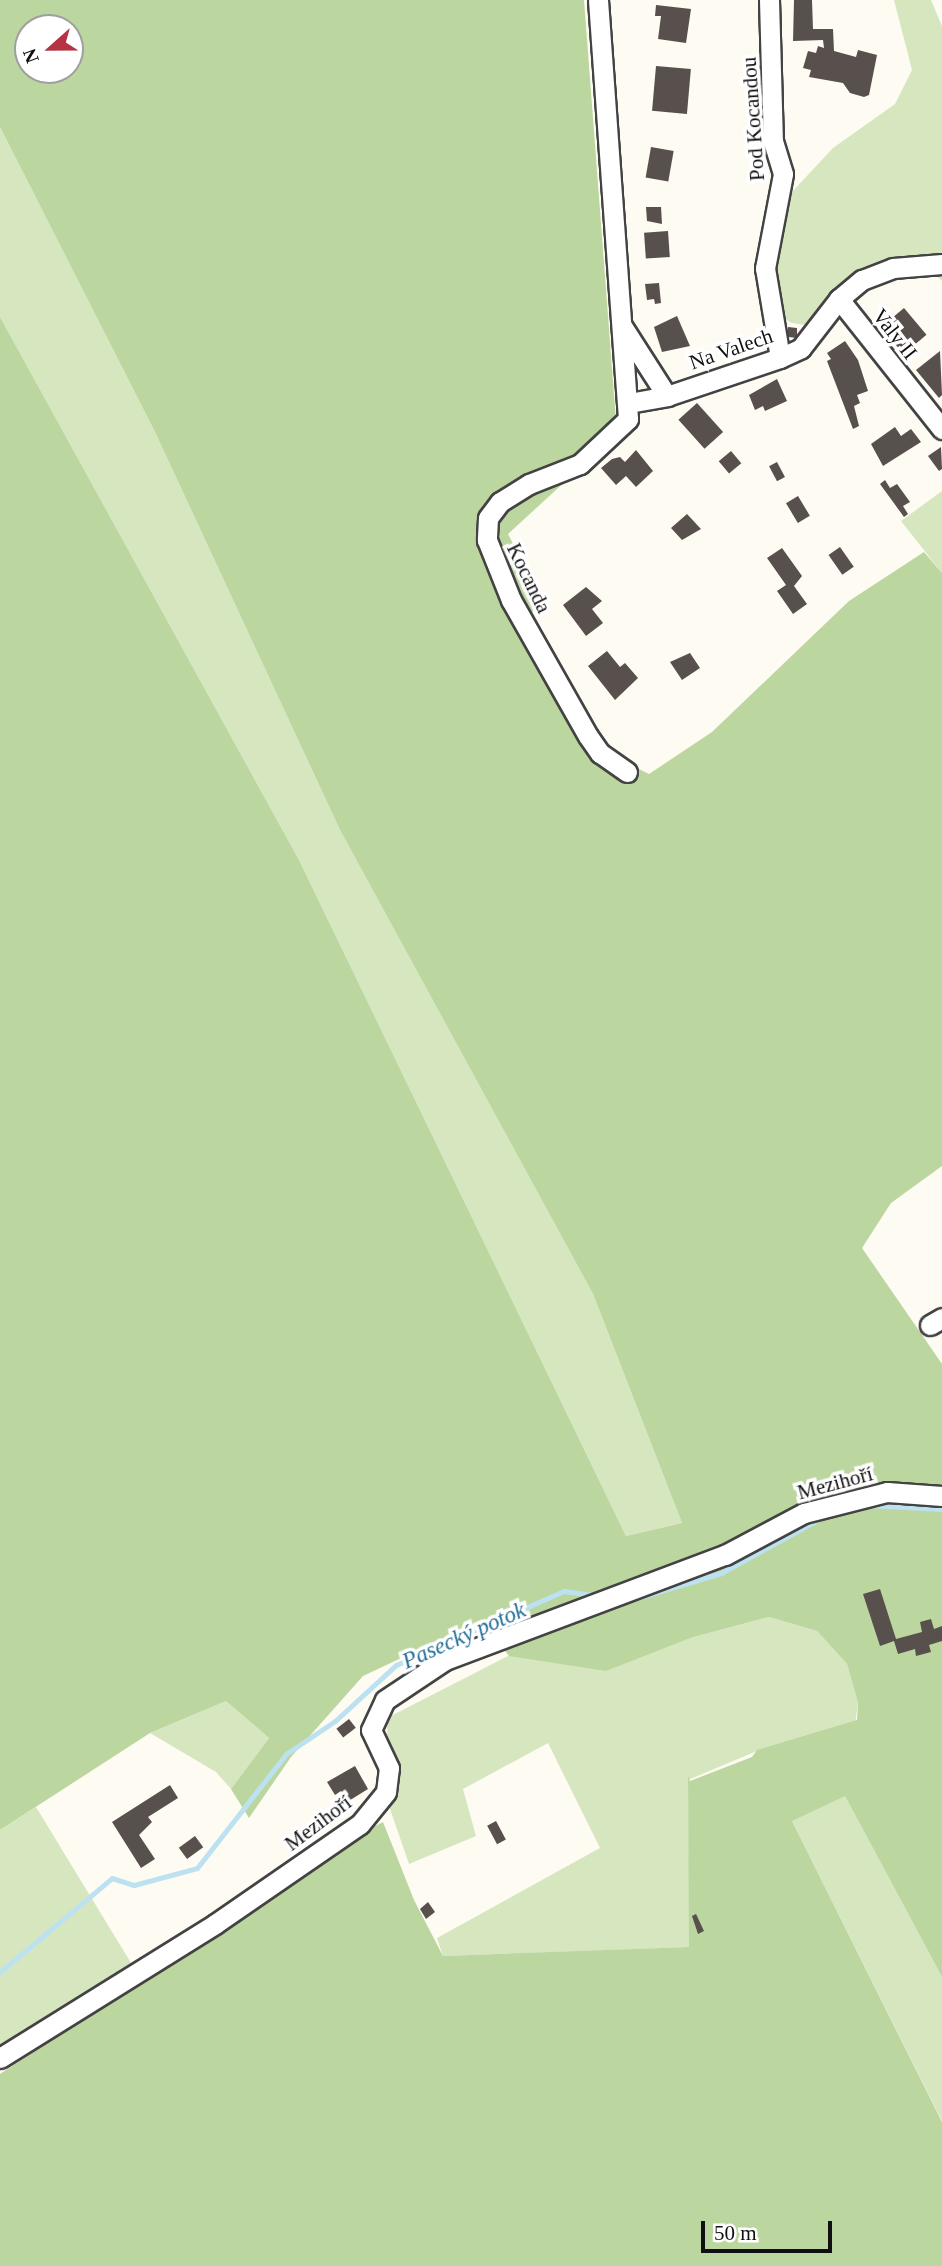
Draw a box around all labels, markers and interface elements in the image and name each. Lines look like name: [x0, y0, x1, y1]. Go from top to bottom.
north arrow: [14, 14, 84, 84]
text: N: [19, 46, 43, 66]
street label: Pod Kocandou: [736, 56, 770, 182]
street label: Valy II: [867, 303, 923, 365]
street label: Na Valech: [686, 323, 776, 375]
street label: Kocanda: [501, 539, 557, 617]
street label: Mezihoří: [795, 1461, 875, 1505]
water label: Pasecký potok: [398, 1597, 530, 1675]
street label: Mezihoří: [280, 1790, 356, 1856]
scale bar: [704, 2206, 835, 2250]
text: 50 m: [714, 2221, 757, 2245]

